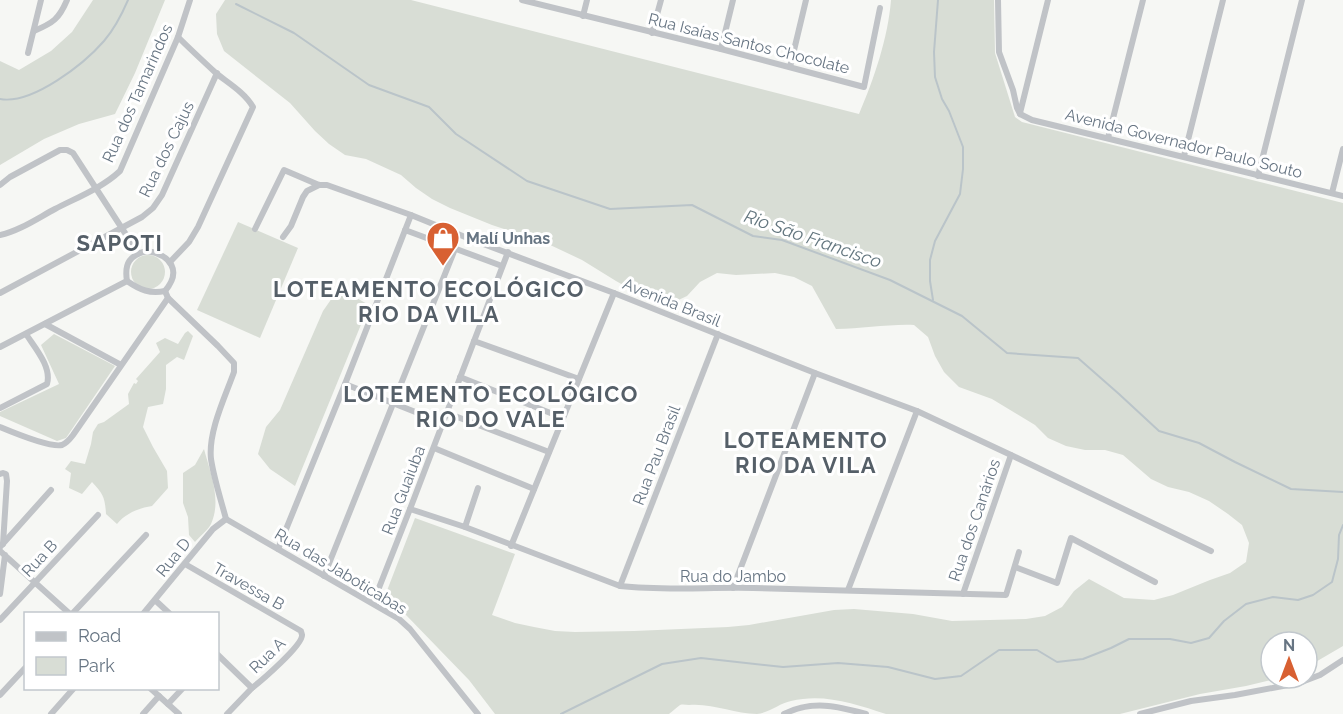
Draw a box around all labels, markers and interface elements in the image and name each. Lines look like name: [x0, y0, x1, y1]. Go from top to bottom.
street label: Rua Isaías Santos Chocolate: [646, 9, 852, 78]
street label: Rua dos Tamarindos: [98, 21, 177, 165]
street label: Rua dos Cajus: [135, 98, 198, 200]
street label: Avenida Governador Paulo Souto: [1063, 105, 1304, 182]
water label: Rio São Francisco: [742, 205, 885, 272]
shop icon: Malí Unhas: [425, 220, 461, 267]
place label: Malí Unhas: [466, 229, 550, 248]
district label: SAPOTI: [77, 230, 163, 256]
street label: Avenida Brasil: [620, 274, 724, 331]
district label: LOTEAMENTO ECOLÓGICO RIO DA VILA: [273, 276, 585, 327]
district label: LOTEMENTO ECOLÓGICO RIO DO VALE: [343, 381, 639, 432]
street label: Rua Pau Brasil: [629, 402, 684, 508]
district label: LOTEAMENTO RIO DA VILA: [724, 427, 888, 478]
street label: Rua Guaiuba: [378, 443, 429, 537]
street label: Rua dos Canários: [945, 456, 1004, 584]
street label: Rua das Jaboticabas: [271, 524, 411, 619]
street label: Rua D: [152, 534, 195, 580]
street label: Rua B: [18, 536, 61, 581]
street label: Travessa B: [210, 558, 288, 614]
street label: Rua do Jambo: [680, 567, 786, 586]
legend: [24, 612, 219, 690]
text: Road: [78, 625, 121, 646]
north arrow: [1259, 630, 1319, 690]
street label: Rua A: [245, 633, 290, 677]
text: N: [1283, 636, 1295, 655]
text: Park: [78, 655, 115, 676]

